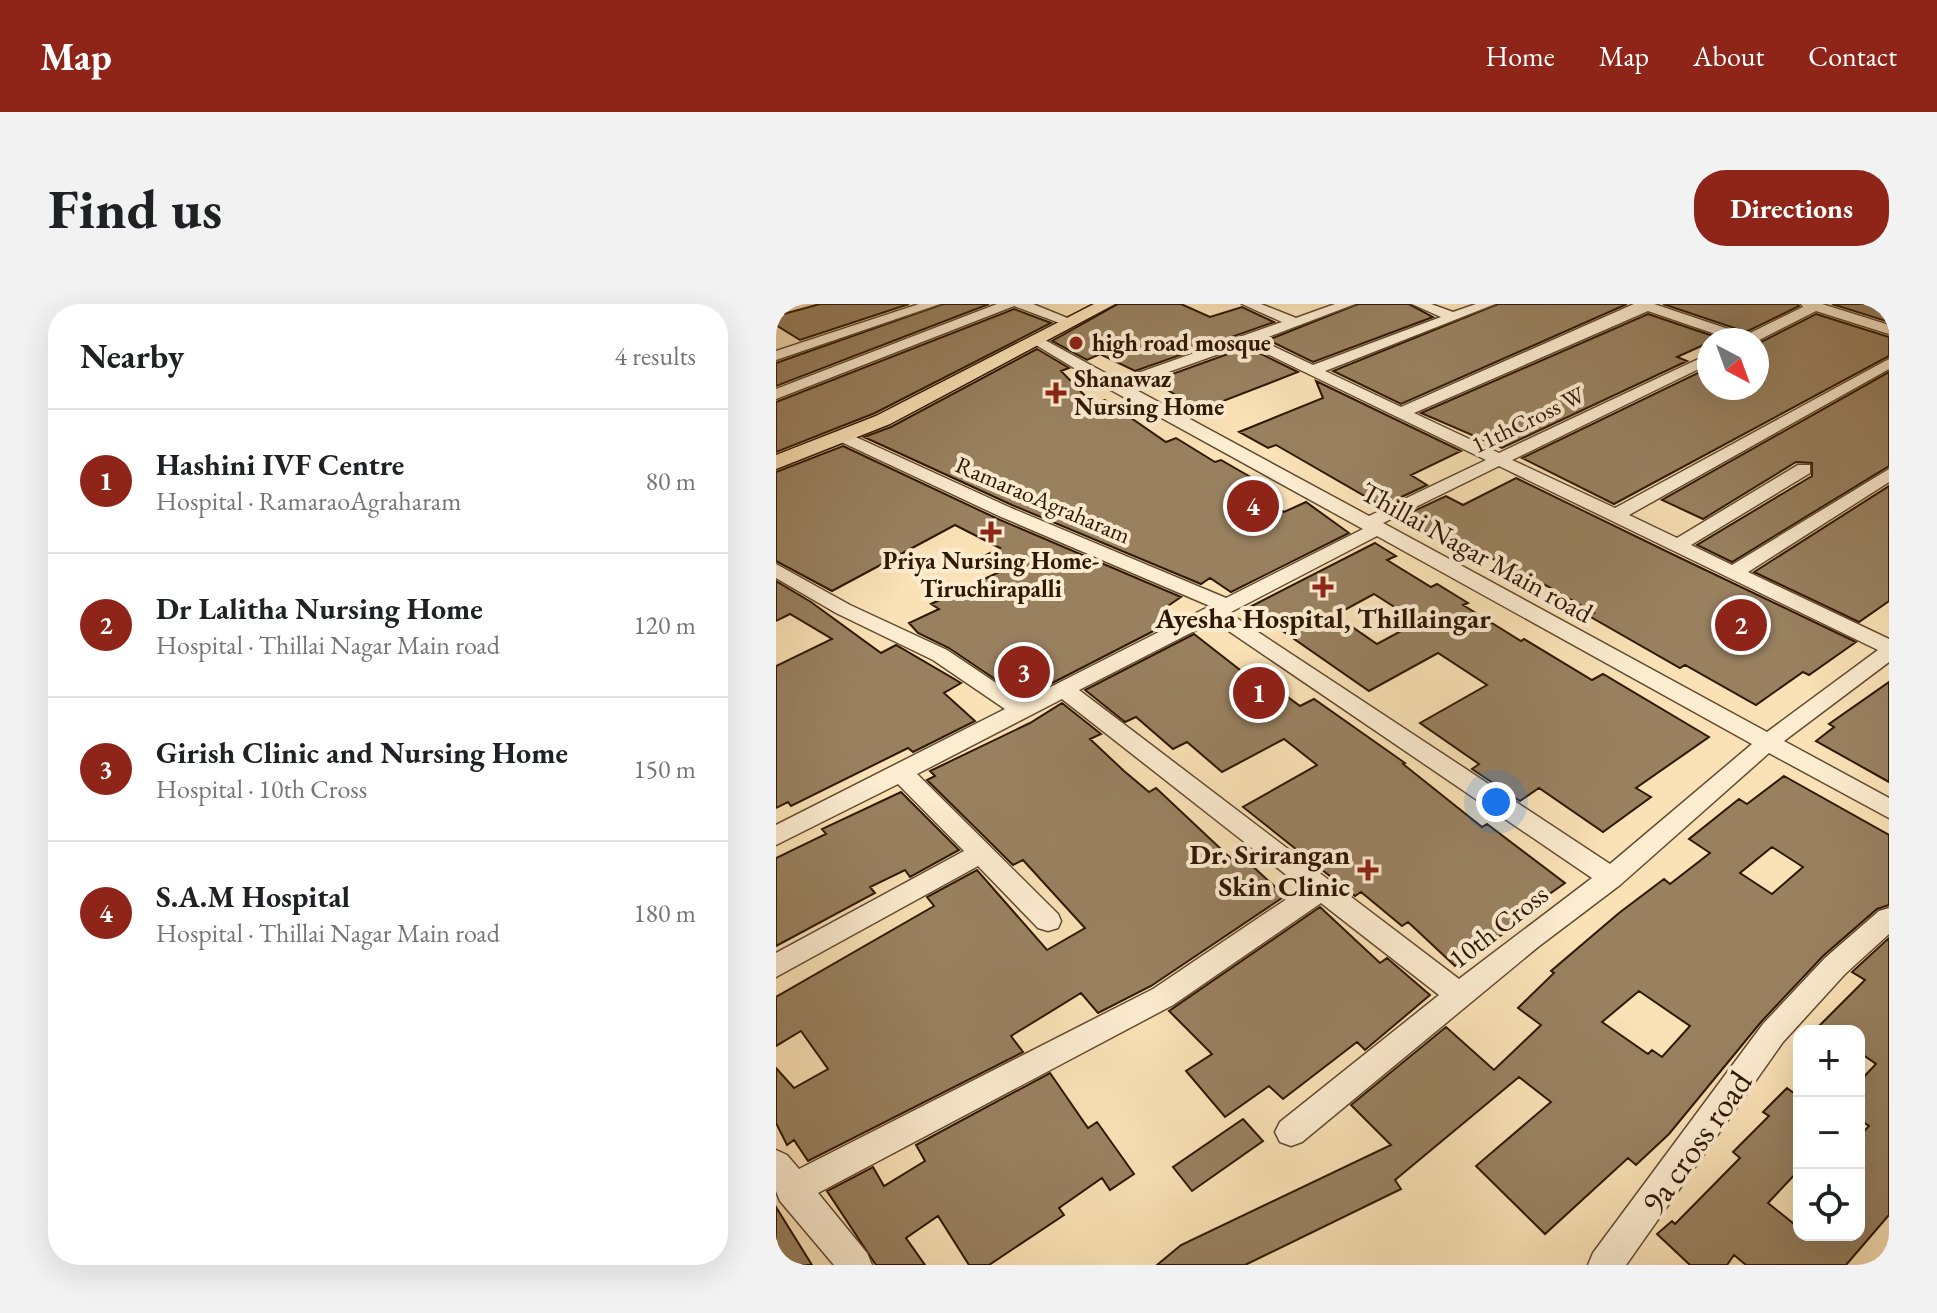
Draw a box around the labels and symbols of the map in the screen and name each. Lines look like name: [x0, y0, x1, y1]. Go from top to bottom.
place label: high road mosque: [1092, 327, 1271, 359]
north arrow: [1697, 328, 1769, 400]
marker: high road mosque: [1067, 334, 1085, 352]
place label: Shanawaz Nursing Home: [1074, 363, 1224, 423]
street label: 11thCross W: [1466, 378, 1590, 460]
marker: Shanawaz Nursing Home: [1045, 382, 1067, 404]
street label: RamaraoAgraharam: [951, 449, 1136, 551]
street label: Thillai Nagar Main road: [1355, 473, 1600, 631]
pin: 4: [1227, 476, 1279, 536]
marker: Priya Nursing Home- Tiruchirapalli: [980, 521, 1002, 543]
place label: Priya Nursing Home- Tiruchirapalli: [883, 545, 1099, 604]
marker: Ayesha Hospital, Thillaingar: [1312, 576, 1334, 598]
pin: 2: [1715, 595, 1767, 655]
place label: Ayesha Hospital, Thillaingar: [1154, 600, 1491, 636]
pin: 3: [998, 642, 1050, 702]
pin: 1: [1233, 663, 1285, 723]
your location: [1476, 782, 1516, 822]
place label: Dr. Srirangan Skin Clinic: [1190, 836, 1350, 904]
marker: Dr. Srirangan Skin Clinic: [1357, 859, 1379, 881]
street label: 10th Cross: [1441, 876, 1555, 976]
street label: 9a cross road: [1631, 1061, 1762, 1222]

